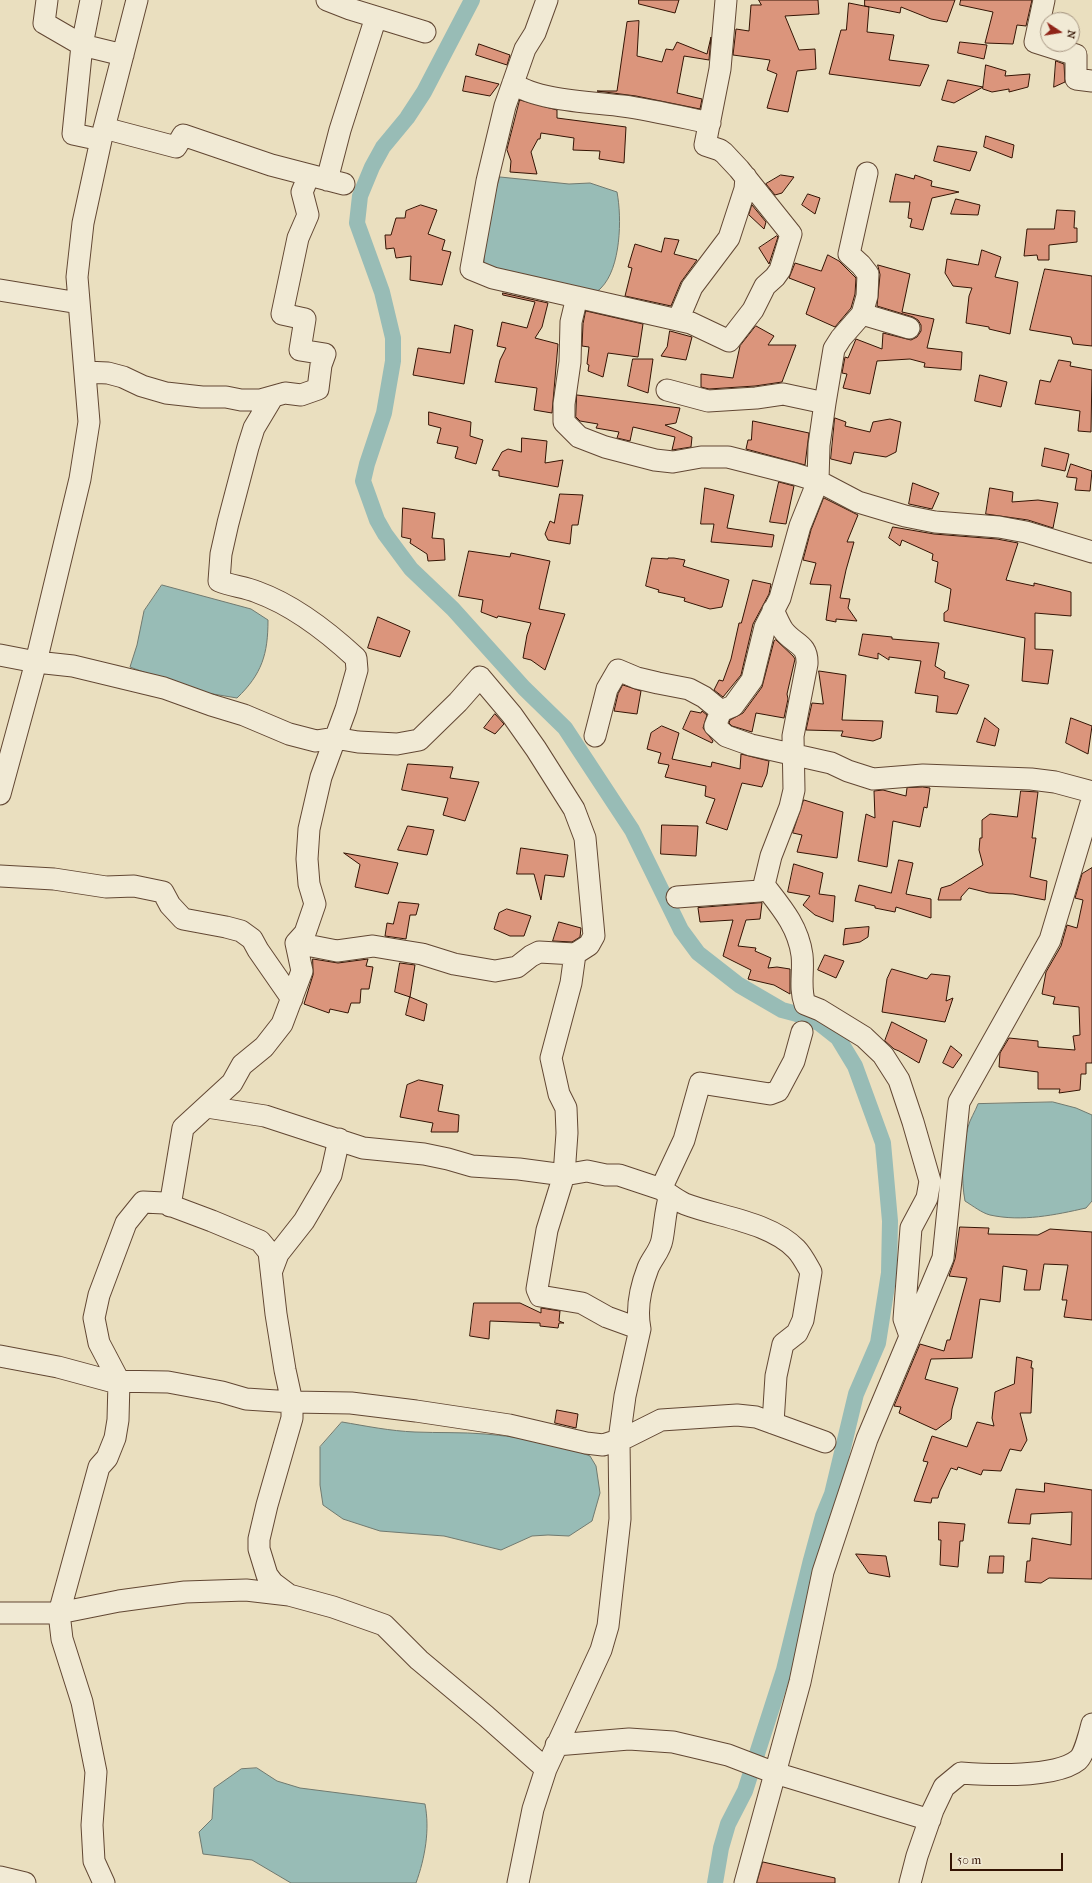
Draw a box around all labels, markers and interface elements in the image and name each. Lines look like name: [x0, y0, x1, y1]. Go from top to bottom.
north arrow: [1040, 12, 1080, 52]
text: N: [1064, 29, 1078, 40]
scale bar: [952, 1845, 1065, 1871]
text: 50 m: [957, 1853, 981, 1867]

